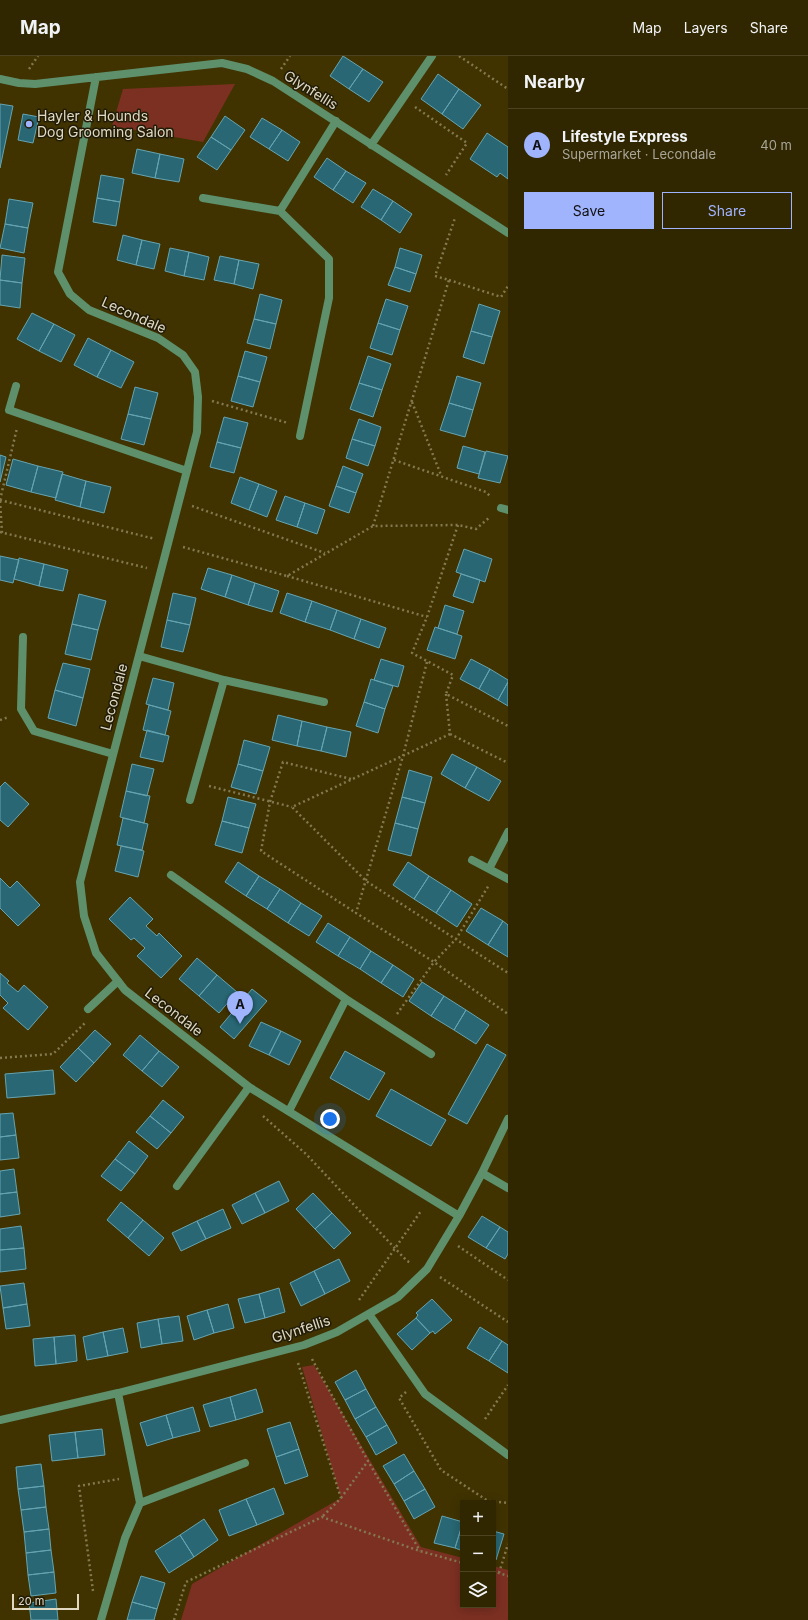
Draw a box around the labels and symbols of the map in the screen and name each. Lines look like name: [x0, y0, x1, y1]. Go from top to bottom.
street label: Glynfellis: [281, 66, 341, 113]
place label: Hayler & Hounds Dog Grooming Salon: [37, 107, 174, 140]
marker: Hayler & Hounds Dog Grooming Salon: [24, 119, 34, 129]
street label: Lecondale: [99, 293, 169, 336]
street label: Lecondale: [96, 661, 131, 732]
street label: Lecondale: [142, 984, 207, 1039]
pin: A: [227, 991, 253, 1024]
your location: [320, 1109, 340, 1129]
street label: Glynfellis: [269, 1311, 332, 1346]
scale bar: [12, 1592, 79, 1611]

